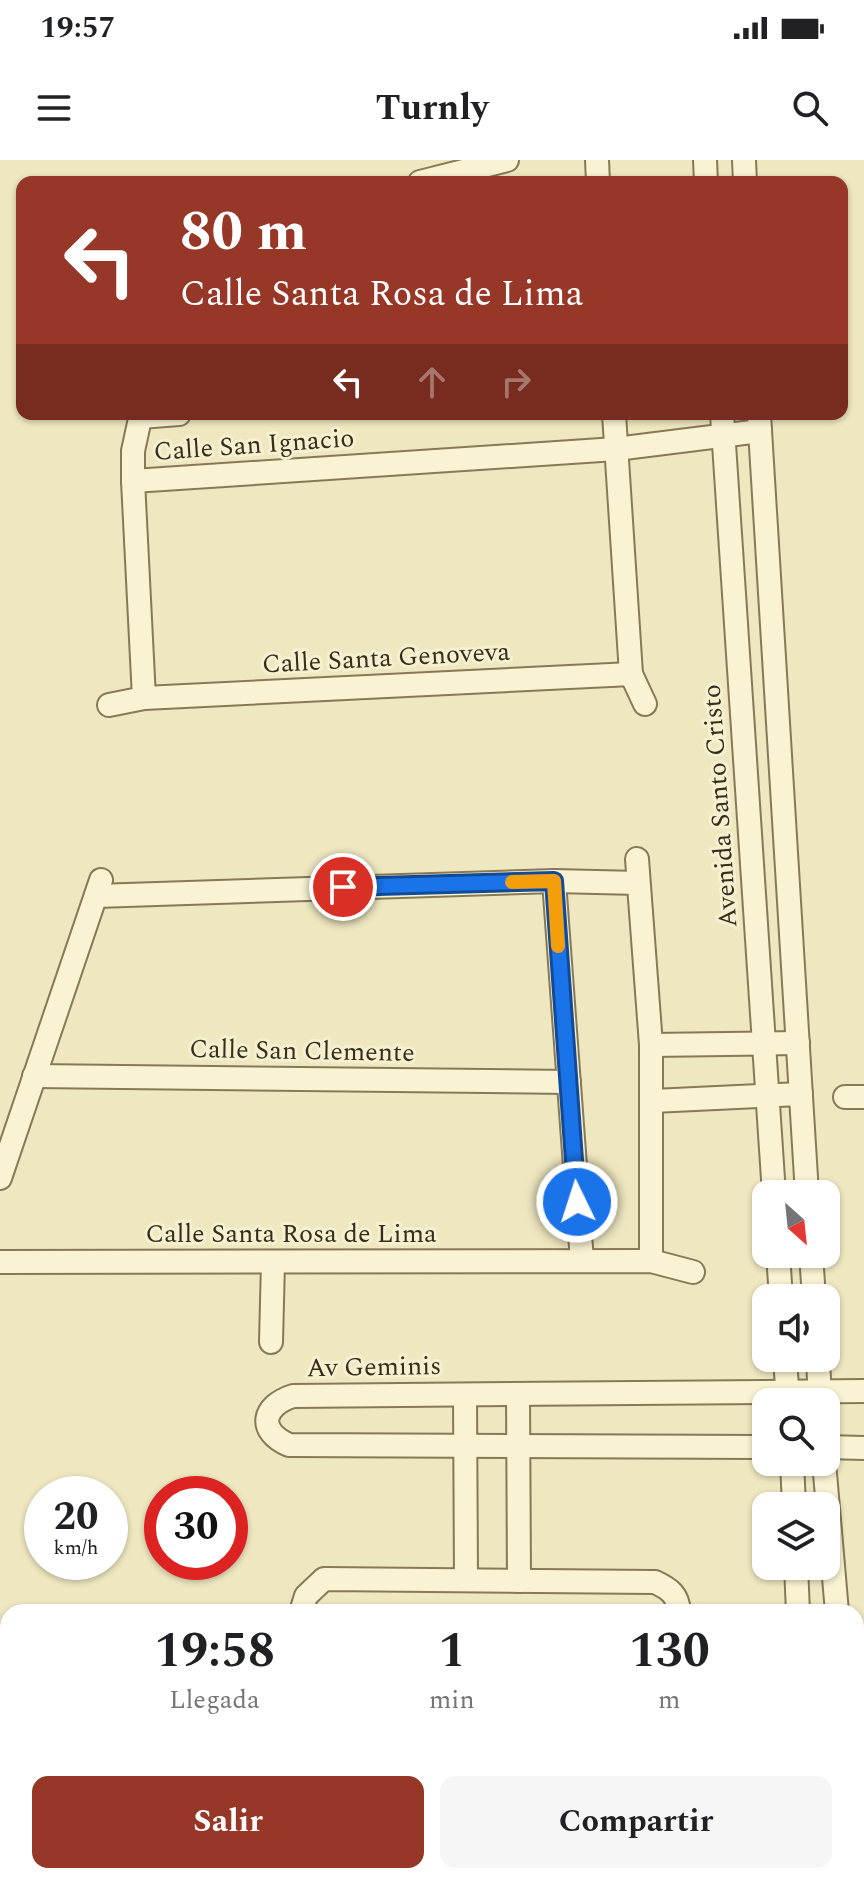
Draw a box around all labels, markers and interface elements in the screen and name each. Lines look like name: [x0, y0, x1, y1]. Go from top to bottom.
text: 19:57: [40, 5, 115, 51]
text: Turnly: [376, 81, 488, 136]
icon: menu: [32, 86, 76, 130]
icon: search: [788, 86, 832, 130]
text: 80 m: [180, 190, 307, 275]
icon: left: [48, 208, 152, 312]
text: Calle Santa Rosa de Lima: [180, 267, 583, 322]
icon: left: [326, 360, 370, 404]
icon: ahead: [410, 360, 454, 404]
icon: right: [494, 360, 538, 404]
street label: Calle San Ignacio: [152, 418, 356, 472]
street label: Calle Santa Genoveva: [261, 632, 511, 684]
street label: Avenida Santo Cristo: [692, 683, 748, 929]
pin: [309, 853, 377, 921]
icon: arrive: [321, 865, 365, 909]
street label: Calle San Clemente: [189, 1029, 415, 1073]
position arrow: [535, 1160, 619, 1244]
north arrow: [752, 1180, 840, 1268]
map controls: [752, 1180, 840, 1580]
street label: Calle Santa Rosa de Lima: [145, 1214, 437, 1254]
button: sound: [752, 1284, 840, 1372]
street label: Av Geminis: [306, 1346, 442, 1388]
button: search: [752, 1388, 840, 1476]
speed limit sign: 30: [144, 1476, 248, 1580]
text: 20: [54, 1487, 98, 1548]
button: layers: [752, 1492, 840, 1580]
text: km/h: [54, 1533, 99, 1563]
text: 19:58: [154, 1615, 275, 1688]
text: 1: [438, 1615, 465, 1688]
text: 130: [629, 1615, 710, 1688]
text: Llegada: [169, 1680, 260, 1720]
text: min: [429, 1680, 475, 1720]
text: m: [658, 1680, 680, 1720]
button: Salir: [32, 1776, 424, 1868]
button: Compartir: [440, 1776, 832, 1868]

